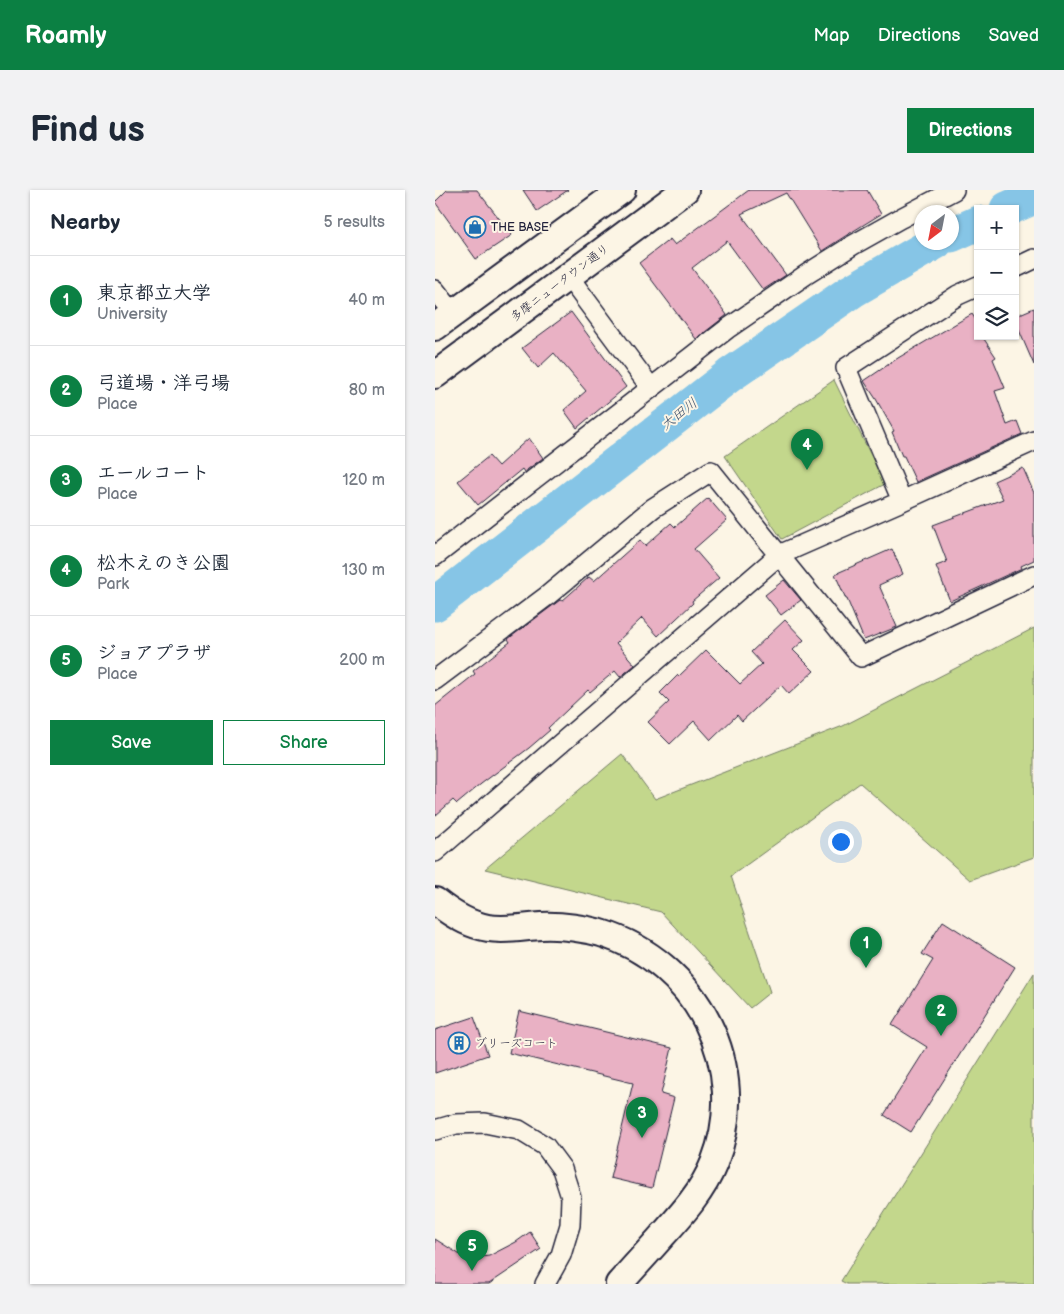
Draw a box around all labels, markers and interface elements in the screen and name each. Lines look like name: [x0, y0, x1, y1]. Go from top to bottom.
text: Roamly: [25, 21, 106, 50]
text: Map: [814, 25, 850, 46]
text: Directions: [878, 25, 960, 46]
text: Saved: [988, 25, 1039, 46]
button: Directions: [907, 108, 1034, 153]
text: Find us: [30, 109, 145, 152]
north arrow: [914, 205, 959, 250]
map controls: [974, 205, 1019, 340]
button: +: [974, 205, 1019, 250]
text: Nearby: [50, 210, 120, 235]
text: 5 results: [323, 213, 385, 232]
shop icon: THE BASE: [463, 215, 487, 239]
place label: THE BASE: [491, 220, 549, 235]
street label: 多摩ニュータウン通り: [508, 241, 612, 325]
button: −: [974, 250, 1019, 295]
text: 東京都立大学: [97, 282, 211, 305]
text: 1: [63, 291, 69, 310]
text: 40 m: [348, 291, 385, 310]
button: layers: [974, 295, 1019, 340]
text: University: [97, 305, 168, 324]
text: 弓道場・洋弓場: [97, 372, 230, 395]
text: 2: [61, 381, 71, 400]
text: 80 m: [349, 381, 385, 400]
water label: 大田川: [657, 394, 701, 434]
text: Place: [97, 395, 138, 414]
pin: 4: [791, 429, 823, 470]
text: エールコート: [97, 462, 210, 485]
text: 3: [61, 471, 71, 490]
text: 120 m: [342, 471, 385, 490]
text: Place: [97, 485, 138, 504]
text: 松木えのき公園: [97, 552, 230, 575]
text: 4: [61, 561, 71, 580]
text: 130 m: [342, 561, 385, 580]
text: Park: [97, 575, 129, 594]
text: ジョアプラザ: [97, 642, 211, 665]
text: 5: [61, 651, 71, 670]
text: 200 m: [339, 651, 385, 670]
text: Place: [97, 665, 138, 684]
button: Save: [50, 720, 213, 765]
button: Share: [223, 720, 385, 765]
your location: [828, 829, 854, 855]
pin: 1: [850, 927, 882, 968]
pin: 2: [925, 995, 957, 1036]
building icon: ブリーズコート: [447, 1031, 471, 1055]
place label: ブリーズコート: [475, 1036, 558, 1051]
pin: 3: [626, 1097, 658, 1138]
pin: 5: [456, 1230, 488, 1271]

